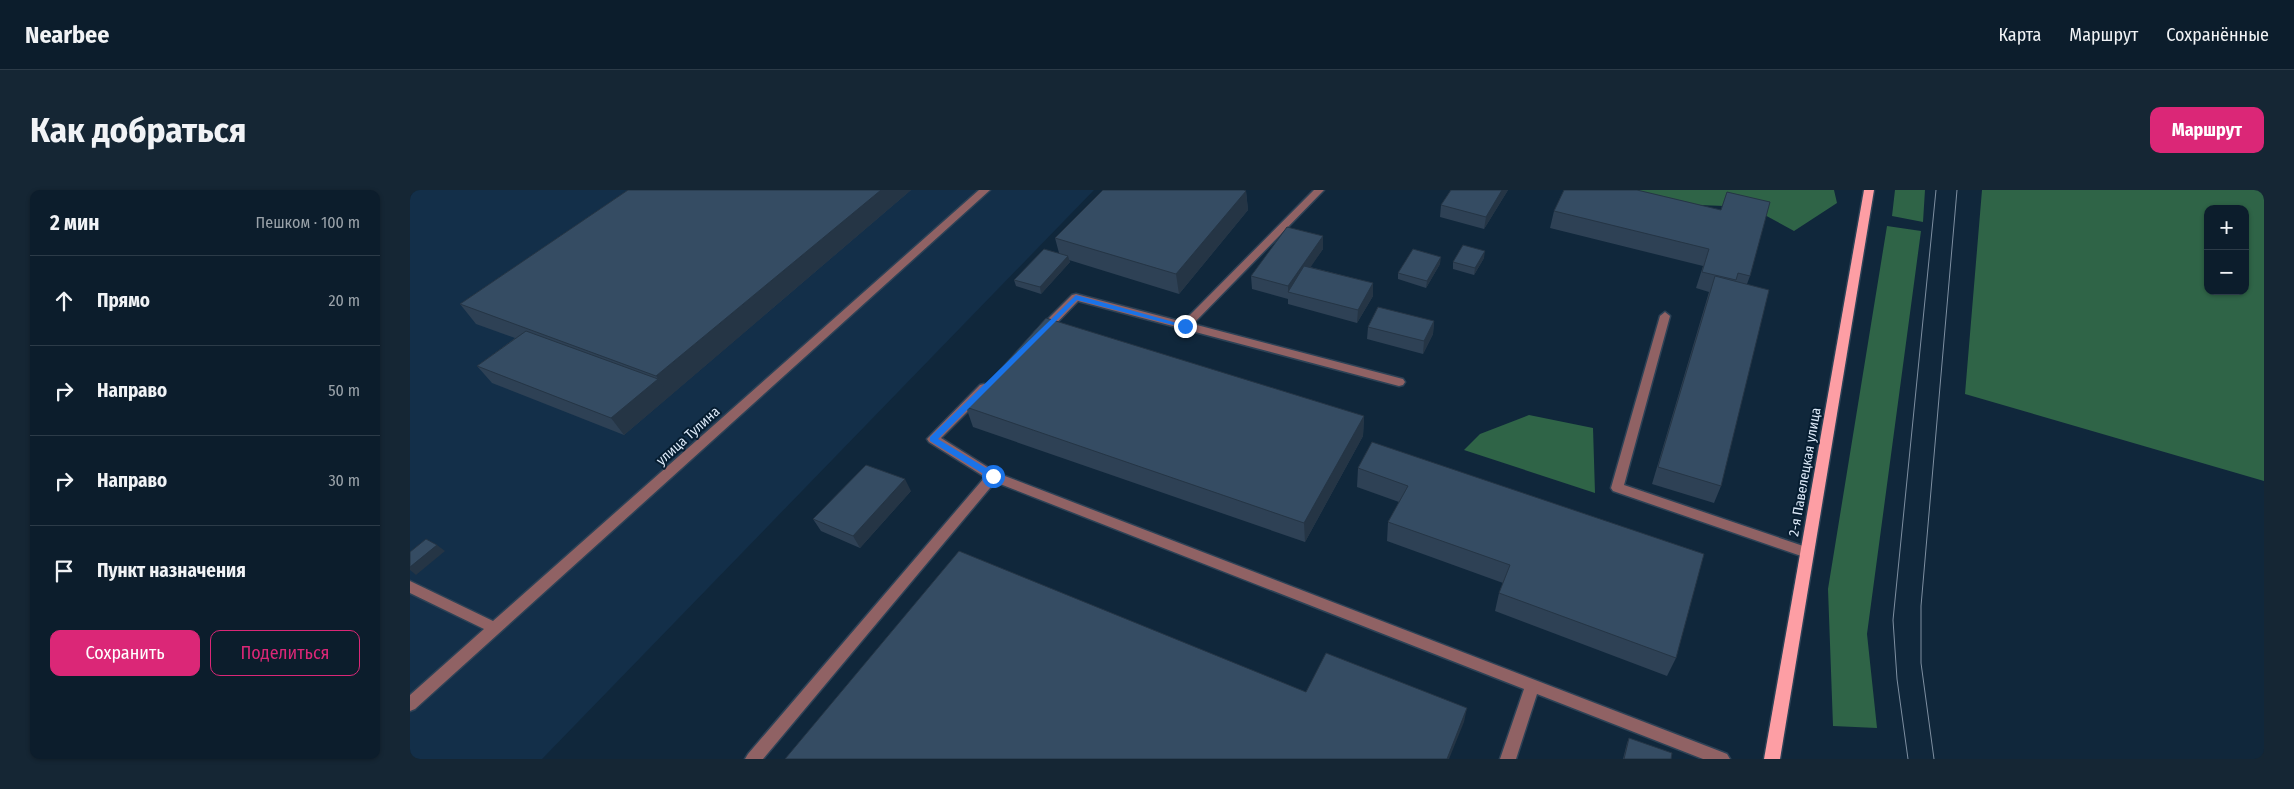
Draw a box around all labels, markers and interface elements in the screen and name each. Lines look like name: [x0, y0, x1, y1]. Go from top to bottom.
text: Nearbee: [25, 21, 109, 49]
text: Карта: [1998, 24, 2041, 46]
text: Маршрут: [2069, 24, 2138, 46]
text: Сохранённые: [2166, 24, 2269, 46]
button: Маршрут: [2150, 107, 2264, 153]
text: Как добраться: [30, 109, 247, 151]
map controls: [2204, 205, 2249, 295]
button: +: [2204, 205, 2249, 250]
text: 2 мин: [50, 210, 99, 236]
text: Пешком · 100 m: [256, 213, 360, 232]
button: −: [2204, 250, 2249, 295]
icon: ahead: [50, 287, 78, 315]
text: Прямо: [97, 289, 150, 312]
text: 20 m: [329, 291, 360, 310]
route end: [1174, 315, 1197, 338]
icon: right: [50, 377, 78, 405]
text: Направо: [97, 379, 167, 402]
text: 50 m: [328, 381, 360, 400]
street label: улица Тулина: [653, 403, 723, 469]
street label: 2-я Павелецкая улица: [1785, 406, 1825, 538]
route start: [982, 465, 1005, 488]
icon: right: [50, 467, 78, 495]
text: Направо: [97, 469, 167, 492]
text: 30 m: [328, 471, 360, 490]
icon: arrive: [50, 557, 78, 585]
text: Пункт назначения: [97, 559, 246, 582]
button: Сохранить: [50, 630, 200, 676]
button: Поделиться: [210, 630, 360, 676]

